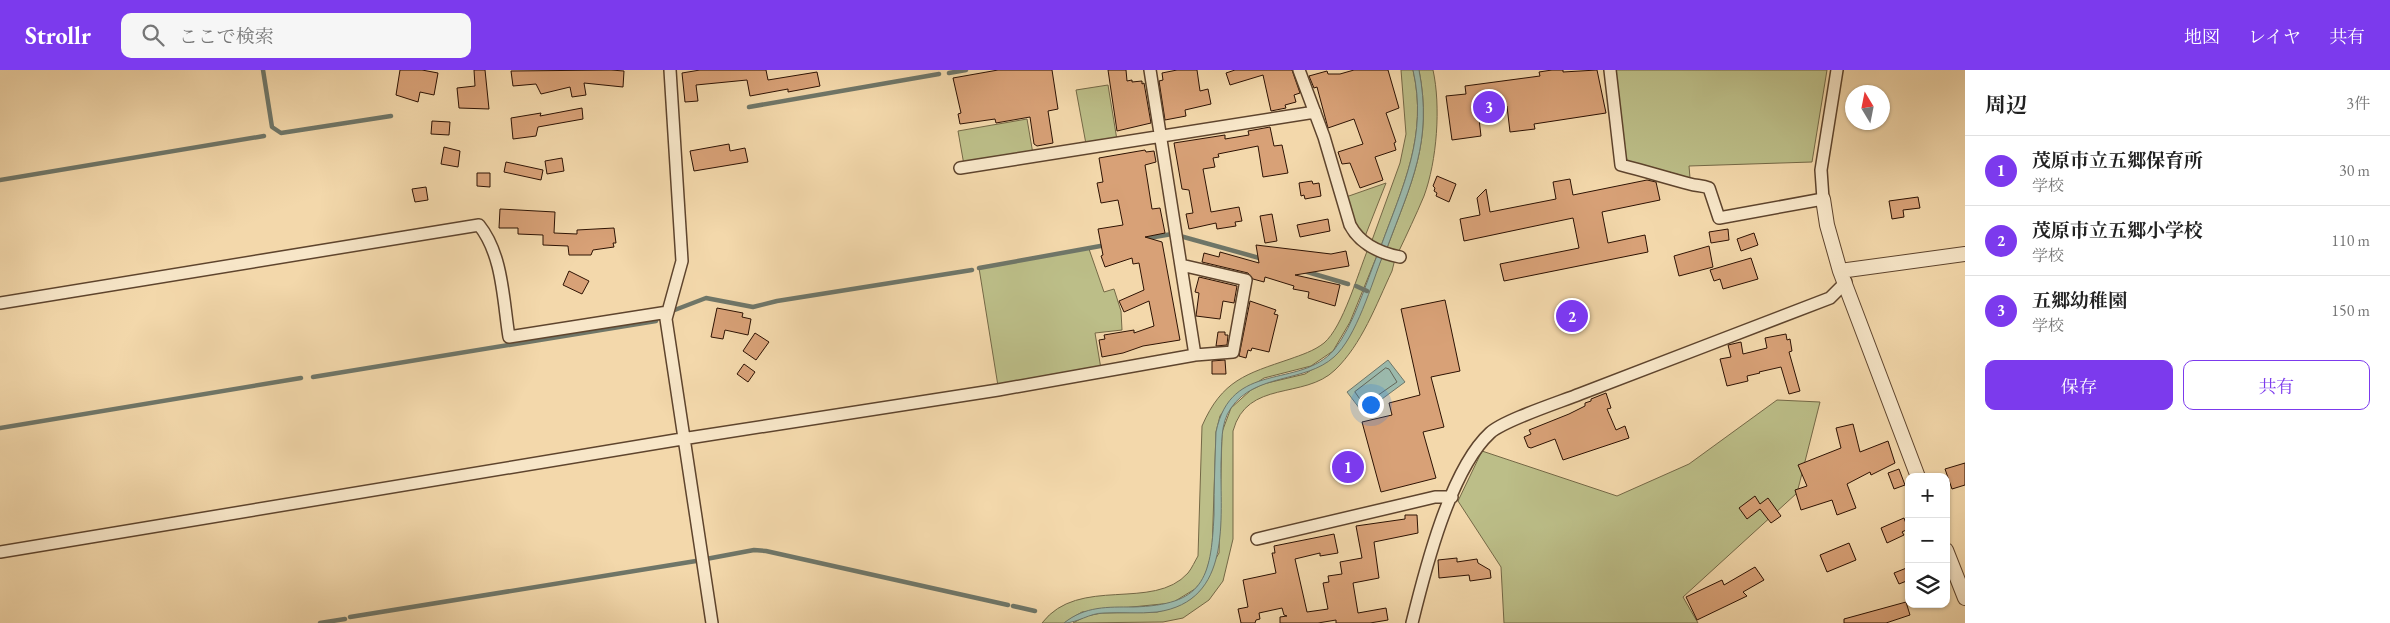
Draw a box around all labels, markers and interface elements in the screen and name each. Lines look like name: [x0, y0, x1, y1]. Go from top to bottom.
search box: [121, 13, 471, 58]
text: Strollr: [25, 20, 91, 51]
icon: search: [139, 21, 167, 49]
text: ここで検索: [179, 24, 274, 49]
text: 地図: [2184, 25, 2220, 48]
text: レイヤ: [2248, 25, 2301, 48]
text: 共有: [2329, 25, 2365, 48]
north arrow: [1845, 85, 1890, 130]
pin: 3: [1473, 88, 1505, 126]
text: 周辺: [1985, 91, 2027, 118]
text: 3件: [2346, 93, 2370, 114]
text: 茂原市立五郷保育所: [2032, 148, 2203, 173]
text: 1: [1997, 160, 2005, 181]
text: 30 m: [2339, 160, 2370, 181]
text: 学校: [2032, 175, 2064, 196]
text: 茂原市立五郷小学校: [2032, 218, 2203, 243]
text: 2: [1997, 230, 2005, 251]
text: 110 m: [2331, 230, 2370, 251]
text: 学校: [2032, 245, 2064, 266]
text: 五郷幼稚園: [2032, 288, 2127, 313]
pin: 2: [1556, 297, 1588, 335]
text: 3: [1997, 300, 2005, 321]
text: 150 m: [2331, 300, 2370, 321]
text: 学校: [2032, 315, 2064, 336]
button: 保存: [1985, 360, 2173, 410]
button: 共有: [2183, 360, 2370, 410]
your location: [1358, 392, 1384, 418]
pin: 1: [1332, 448, 1364, 486]
map controls: [1905, 473, 1950, 608]
button: +: [1905, 473, 1950, 518]
button: −: [1905, 518, 1950, 563]
button: layers: [1905, 563, 1950, 608]

